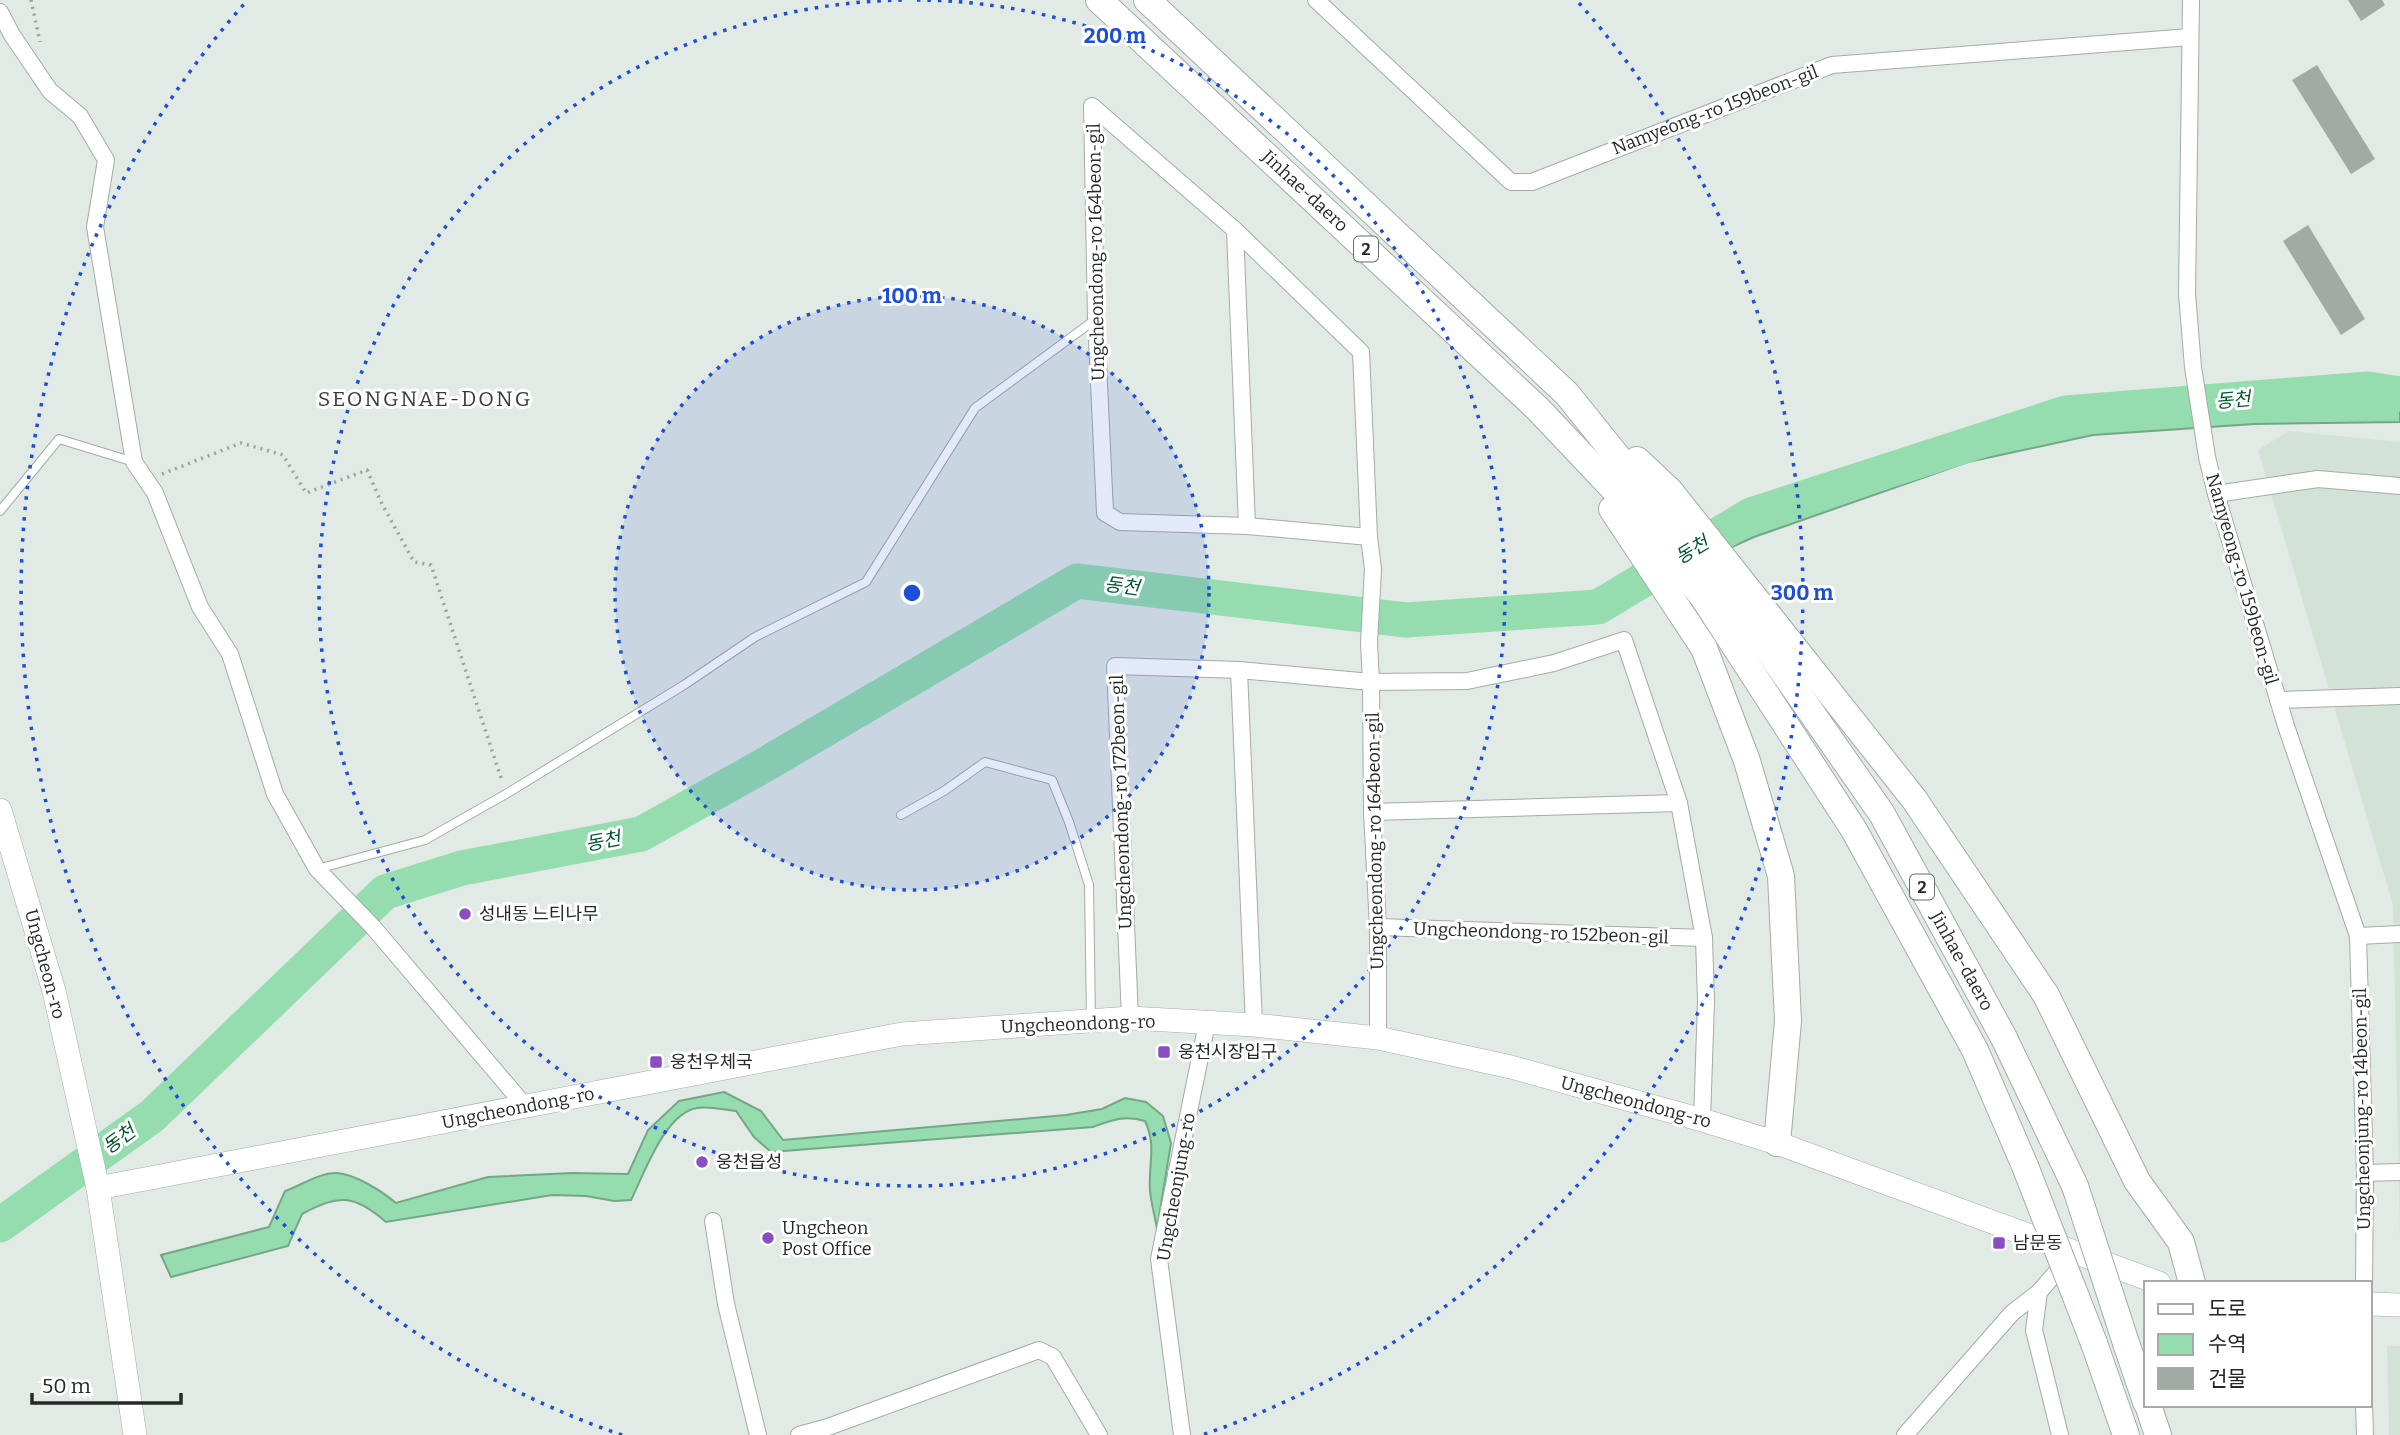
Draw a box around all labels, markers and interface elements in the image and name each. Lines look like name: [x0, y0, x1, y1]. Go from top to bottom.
text: 200 m: [1084, 23, 1146, 49]
street label: Namyeong-ro 159beon-gil: [1609, 61, 1821, 159]
street label: Ungcheondong-ro 164beon-gil: [1083, 123, 1109, 381]
street label: Jinhae-daero: [1257, 145, 1353, 237]
road number: 2: [1354, 236, 1378, 262]
text: 100 m: [882, 283, 942, 309]
district label: SEONGNAE-DONG: [318, 386, 532, 412]
water label: 동천: [2215, 387, 2253, 413]
street label: Namyeong-ro 159beon-gil: [2201, 471, 2283, 687]
water label: 동천: [1671, 530, 1714, 569]
water label: 동천: [1103, 572, 1142, 600]
text: 300 m: [1771, 580, 1833, 606]
centre of rings: [900, 581, 924, 605]
street label: Ungcheondong-ro 172beon-gil: [1106, 674, 1136, 930]
street label: Ungcheondong-ro 164beon-gil: [1362, 712, 1388, 970]
water label: 동천: [584, 826, 624, 856]
road number: 2: [1910, 874, 1934, 900]
place label: 성내동 느티나무: [479, 903, 599, 925]
marker: 성내동 느티나무: [457, 906, 473, 922]
street label: Ungcheon-ro: [20, 907, 70, 1021]
street label: Jinhae-daero: [1925, 907, 1998, 1014]
street label: Ungcheondong-ro 152beon-gil: [1413, 918, 1669, 948]
street label: Ungcheonjung-ro 14beon-gil: [2349, 988, 2375, 1230]
street label: Ungcheondong-ro: [1000, 1010, 1156, 1038]
place label: 웅천시장입구: [1178, 1041, 1277, 1063]
marker: 웅천시장입구: [1156, 1044, 1172, 1060]
place label: 웅천우체국: [670, 1051, 753, 1073]
marker: 웅천우체국: [648, 1054, 664, 1070]
street label: Ungcheondong-ro: [1558, 1071, 1714, 1133]
street label: Ungcheondong-ro: [440, 1082, 596, 1134]
street label: Ungcheonjung-ro: [1152, 1111, 1200, 1263]
water label: 동천: [98, 1119, 141, 1159]
place label: 웅천읍성: [716, 1151, 782, 1173]
marker: 웅천읍성: [694, 1154, 710, 1170]
place label: Ungcheon Post Office: [782, 1217, 872, 1260]
marker: Ungcheon Post Office: [760, 1230, 776, 1246]
place label: 남문동: [2013, 1232, 2063, 1254]
marker: 남문동: [1991, 1235, 2007, 1251]
legend: [2144, 1281, 2372, 1407]
text: 도로: [2208, 1296, 2247, 1322]
text: 수역: [2208, 1331, 2247, 1357]
scale bar: [32, 1362, 180, 1406]
text: 건물: [2208, 1366, 2247, 1392]
text: 50 m: [42, 1373, 91, 1399]

